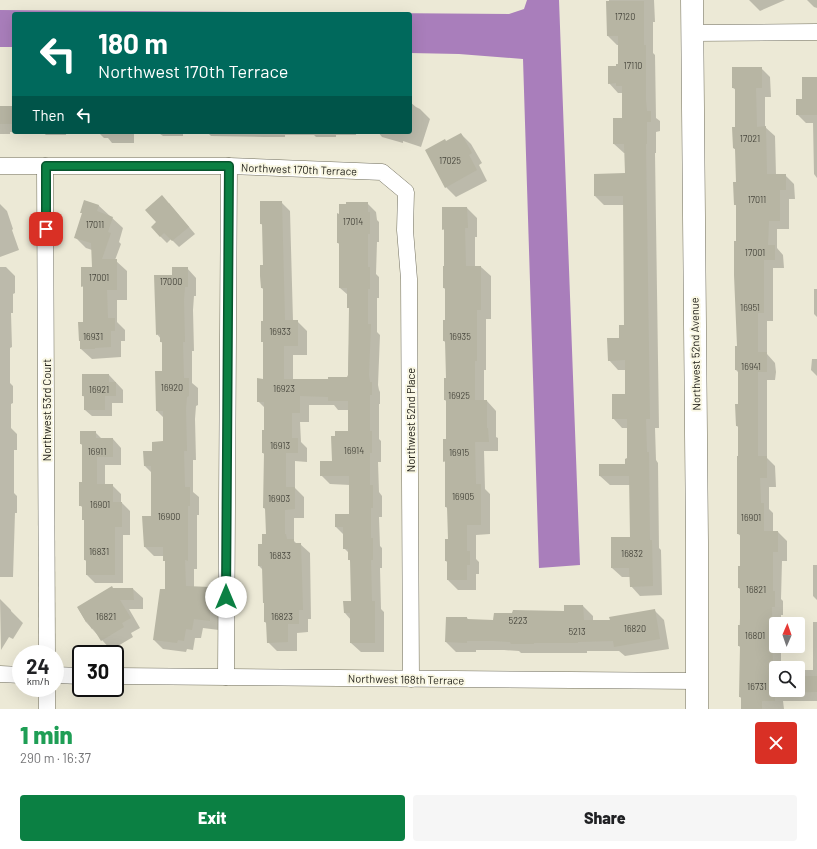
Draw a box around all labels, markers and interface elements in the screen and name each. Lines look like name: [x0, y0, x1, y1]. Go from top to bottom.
house number: 17120: [615, 11, 635, 22]
text: 180 m: [98, 26, 168, 60]
icon: left: [32, 28, 84, 80]
text: Northwest 170th Terrace: [98, 60, 288, 82]
house number: 17110: [624, 60, 642, 71]
icon: left: [73, 104, 95, 126]
text: Then: [32, 106, 65, 124]
house number: 17021: [740, 133, 760, 144]
house number: 17025: [439, 155, 461, 166]
street label: Northwest 170th Terrace: [241, 160, 357, 178]
house number: 17011: [748, 194, 766, 205]
pin: [29, 212, 63, 246]
house number: 17014: [343, 216, 363, 227]
icon: arrive: [35, 218, 57, 240]
house number: 17011: [86, 219, 104, 230]
house number: 17001: [745, 247, 765, 258]
house number: 17001: [89, 272, 109, 283]
house number: 17000: [160, 276, 182, 287]
street label: Northwest 52nd Avenue: [688, 297, 702, 411]
house number: 16951: [740, 302, 760, 313]
house number: 16933: [269, 326, 291, 337]
house number: 16931: [83, 331, 103, 342]
house number: 16935: [449, 331, 471, 342]
street label: Northwest 53rd Court: [40, 359, 53, 461]
house number: 16941: [741, 361, 761, 372]
street label: Northwest 52nd Place: [404, 368, 417, 472]
house number: 16920: [161, 382, 183, 393]
house number: 16923: [273, 383, 295, 394]
house number: 16921: [89, 384, 109, 395]
house number: 16925: [448, 390, 470, 401]
house number: 16913: [270, 440, 290, 451]
house number: 16914: [344, 445, 364, 456]
house number: 16911: [88, 446, 106, 457]
house number: 16915: [449, 447, 469, 458]
house number: 16905: [452, 491, 474, 502]
house number: 16903: [268, 493, 290, 504]
house number: 16901: [90, 499, 110, 510]
house number: 16900: [158, 511, 180, 522]
house number: 16901: [741, 512, 761, 523]
house number: 16831: [89, 546, 109, 557]
house number: 16832: [621, 548, 643, 559]
house number: 16833: [269, 550, 291, 561]
position arrow: [205, 576, 247, 618]
house number: 16821: [746, 584, 766, 595]
house number: 16821: [96, 611, 116, 622]
house number: 16823: [271, 611, 293, 622]
house number: 5223: [509, 615, 528, 626]
north arrow: [769, 617, 805, 653]
map controls: [769, 617, 805, 697]
house number: 16820: [624, 623, 646, 634]
house number: 5213: [568, 626, 586, 637]
house number: 16801: [745, 630, 765, 641]
speed limit sign: 30: [72, 645, 124, 697]
text: 24: [26, 654, 50, 678]
button: search: [769, 661, 805, 697]
street label: Northwest 168th Terrace: [348, 671, 464, 687]
text: km/h: [27, 675, 49, 687]
house number: 16731: [747, 681, 767, 692]
text: 1 min: [20, 720, 73, 749]
button: close: [755, 722, 797, 764]
text: 290 m · 16:37: [20, 750, 91, 766]
button: Exit: [20, 795, 405, 841]
button: Share: [413, 795, 797, 841]

